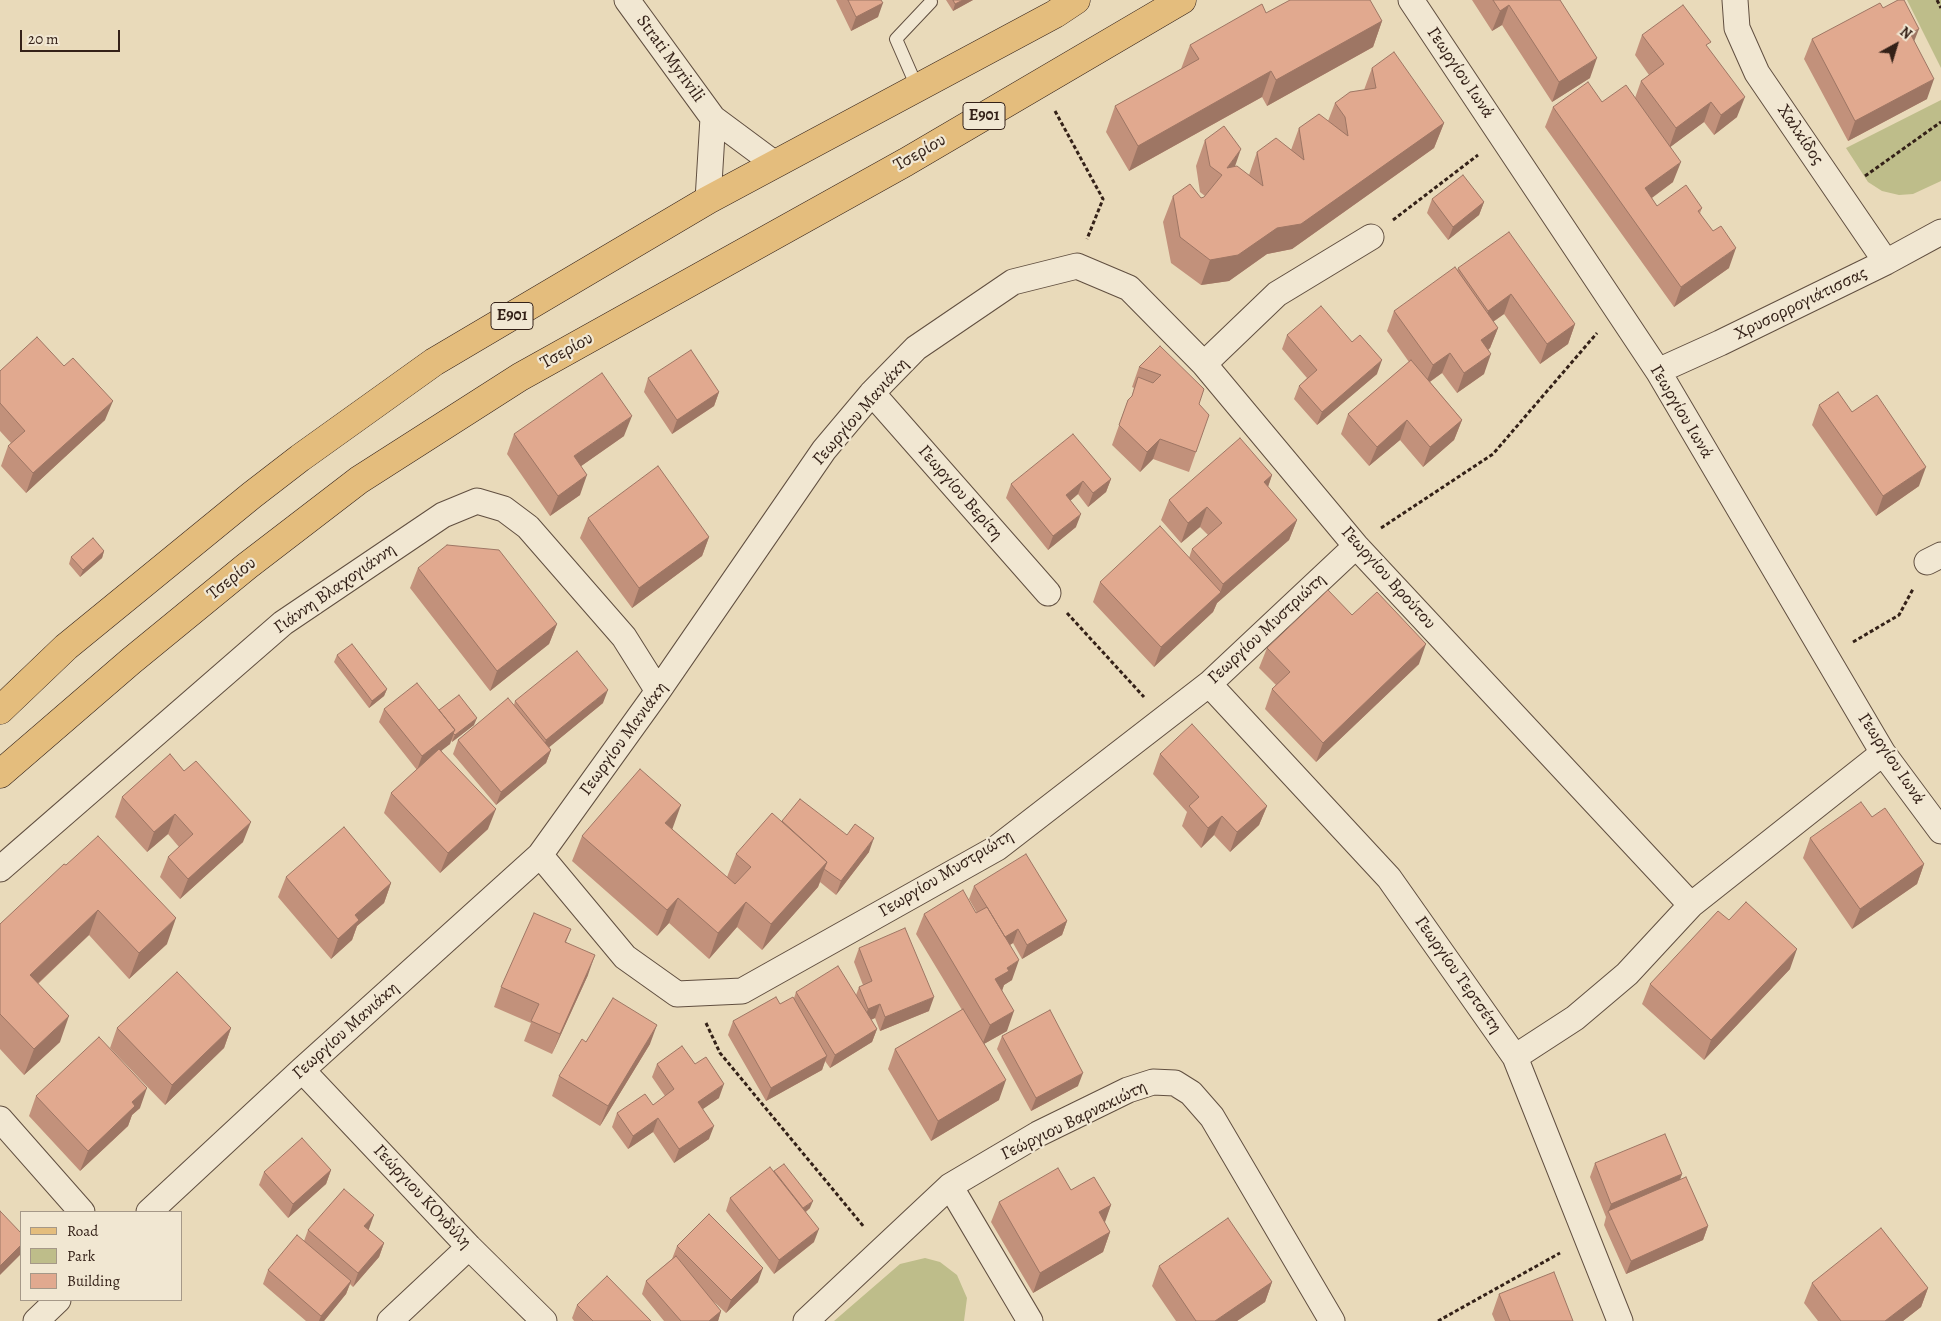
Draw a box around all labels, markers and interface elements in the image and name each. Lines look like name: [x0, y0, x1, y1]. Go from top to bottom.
street label: Strati Myrivili: [631, 11, 709, 107]
scale bar: [22, 20, 122, 52]
north arrow: [1871, 20, 1921, 70]
text: N: [1896, 22, 1916, 44]
street label: Γεωργίου Ιωνά: [1422, 23, 1498, 123]
text: 20 m: [28, 29, 59, 49]
street label: Χαλκίδος: [1772, 101, 1828, 169]
road number: E901: [963, 102, 1005, 130]
street label: Τσερίου: [890, 129, 950, 177]
street label: Χρυσορρογιάτισσας: [1731, 263, 1871, 345]
road number: E901: [491, 302, 533, 330]
street label: Τσερίου: [537, 328, 597, 374]
street label: Γεωργίου Μανιάκη: [808, 354, 914, 470]
street label: Γεωργίου Ιωνά: [1645, 361, 1717, 463]
street label: Γεωργίου Βερίτη: [913, 441, 1007, 545]
street label: Γεωργίου Βρούτου: [1336, 522, 1440, 634]
street label: Γιάννη Βλαχογιάννη: [270, 539, 400, 639]
street label: Τσερίου: [203, 553, 261, 605]
street label: Γεωργίου Μυστριώτη: [1204, 569, 1330, 689]
street label: Γεωργίου Μανιάκη: [575, 678, 673, 800]
street label: Γεωργίου Ιωνά: [1853, 709, 1929, 809]
street label: Γεωργίου Μυστριώτη: [875, 825, 1017, 923]
street label: Γεωργίου Τερτσέτη: [1410, 912, 1506, 1038]
street label: Γεωργίου Μανιάκη: [288, 978, 404, 1084]
street label: Γεώργιου Βαρνακιώτη: [998, 1076, 1150, 1166]
street label: Γεώργιου ΚΟνδύλη: [368, 1140, 476, 1254]
legend: [20, 1211, 182, 1301]
text: Road: [67, 1221, 98, 1241]
text: Park: [67, 1246, 95, 1266]
text: Building: [67, 1271, 120, 1291]

